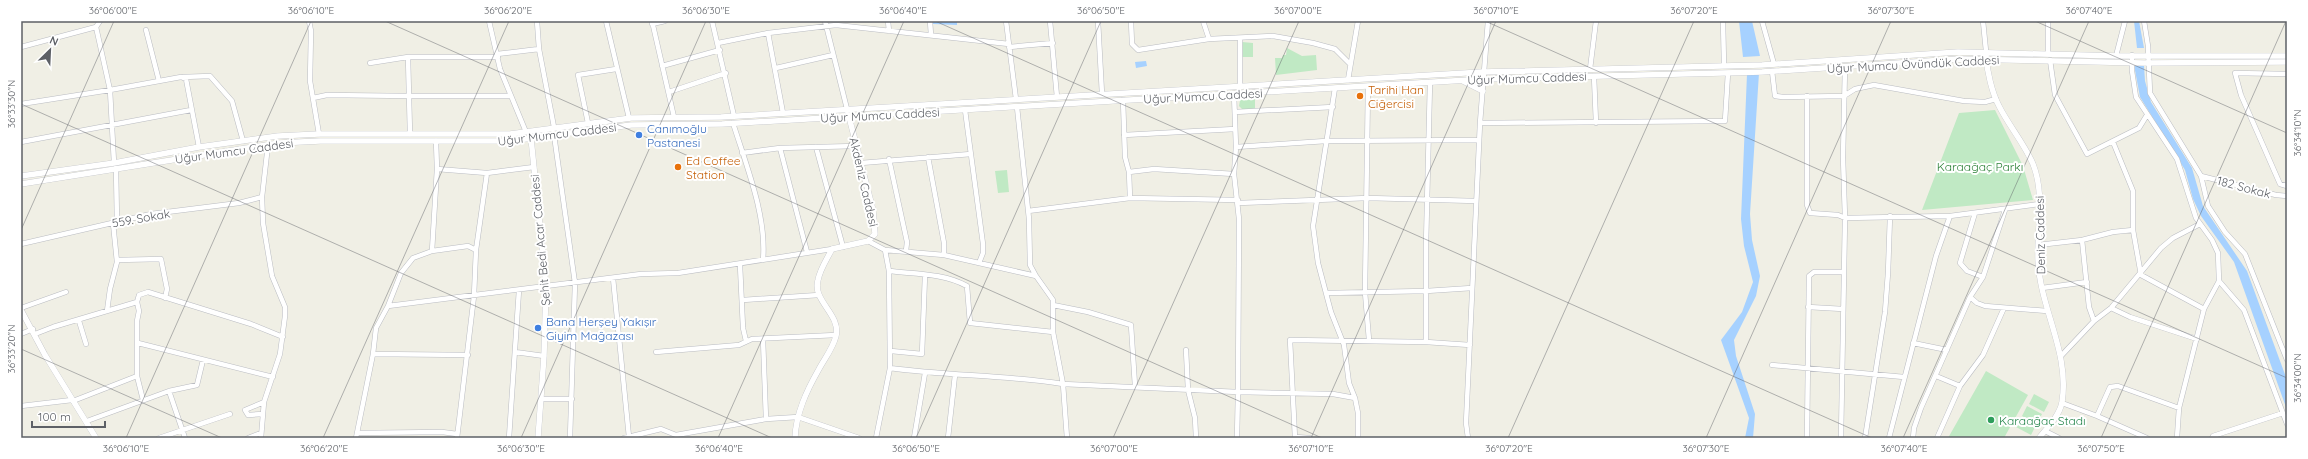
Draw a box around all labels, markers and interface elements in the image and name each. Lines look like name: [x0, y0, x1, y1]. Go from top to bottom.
text: 36°06'00"E: [89, 4, 138, 17]
text: 36°06'10"E: [288, 4, 334, 17]
text: 36°06'20"E: [484, 4, 532, 17]
text: 36°06'30"E: [682, 4, 730, 17]
text: 36°06'40"E: [879, 4, 927, 17]
text: 36°06'50"E: [1077, 4, 1125, 17]
text: 36°07'00"E: [1274, 4, 1322, 17]
text: 36°07'10"E: [1473, 4, 1519, 17]
text: 36°07'20"E: [1670, 4, 1718, 17]
text: 36°07'30"E: [1867, 4, 1915, 17]
text: 36°07'40"E: [2065, 4, 2113, 17]
north arrow: [30, 30, 70, 70]
text: N: [48, 33, 61, 49]
street label: Uğur Mumcu Övündük Caddesi: [1826, 52, 2000, 76]
street label: Uğur Mumcu Caddesi: [1467, 68, 1587, 88]
text: 36°33'30"N: [5, 80, 18, 128]
place label: Tarihi Han Ciğercisi: [1368, 82, 1424, 111]
street label: Uğur Mumcu Caddesi: [1143, 85, 1263, 107]
marker: Tarihi Han Ciğercisi: [1355, 91, 1365, 101]
street label: Uğur Mumcu Caddesi: [820, 104, 940, 126]
text: 36°34'10"N: [2291, 109, 2304, 157]
street label: Uğur Mumcu Caddesi: [497, 119, 617, 149]
place label: Canımoğlu Pastanesi: [647, 121, 707, 150]
marker: Canımoğlu Pastanesi: [634, 130, 644, 140]
street label: Uğur Mumcu Caddesi: [174, 135, 294, 167]
street label: Akdeniz Caddesi: [846, 136, 882, 228]
place label: Ed Coffee Station: [686, 153, 741, 182]
park label: Karaağaç Parkı: [1937, 159, 2023, 174]
marker: Ed Coffee Station: [673, 162, 683, 172]
street label: 182 Sokak: [2216, 173, 2272, 201]
street label: Şehit Bedi Acar Caddesi: [527, 174, 553, 306]
street label: Deniz Caddesi: [2032, 196, 2048, 274]
street label: 559. Sokak: [111, 206, 171, 230]
place label: Bana Herşey Yakışır Giyim Mağazası: [546, 314, 657, 343]
marker: Bana Herşey Yakışır Giyim Mağazası: [533, 323, 543, 333]
text: 36°33'20"N: [5, 325, 18, 373]
text: 36°34'00"N: [2291, 353, 2304, 403]
scale bar: [32, 403, 105, 429]
text: 100 m: [38, 409, 71, 424]
place label: Karaağaç Stadı: [1999, 413, 2086, 428]
marker: Karaağaç Stadı: [1986, 415, 1996, 425]
text: 36°06'10"E: [103, 442, 149, 455]
text: 36°06'20"E: [300, 442, 348, 455]
text: 36°06'30"E: [497, 442, 545, 455]
text: 36°06'40"E: [695, 442, 743, 455]
text: 36°06'50"E: [892, 442, 940, 455]
text: 36°07'00"E: [1090, 442, 1138, 455]
text: 36°07'10"E: [1288, 442, 1334, 455]
text: 36°07'20"E: [1485, 442, 1533, 455]
text: 36°07'30"E: [1682, 442, 1730, 455]
text: 36°07'40"E: [1880, 442, 1928, 455]
text: 36°07'50"E: [2077, 442, 2125, 455]

